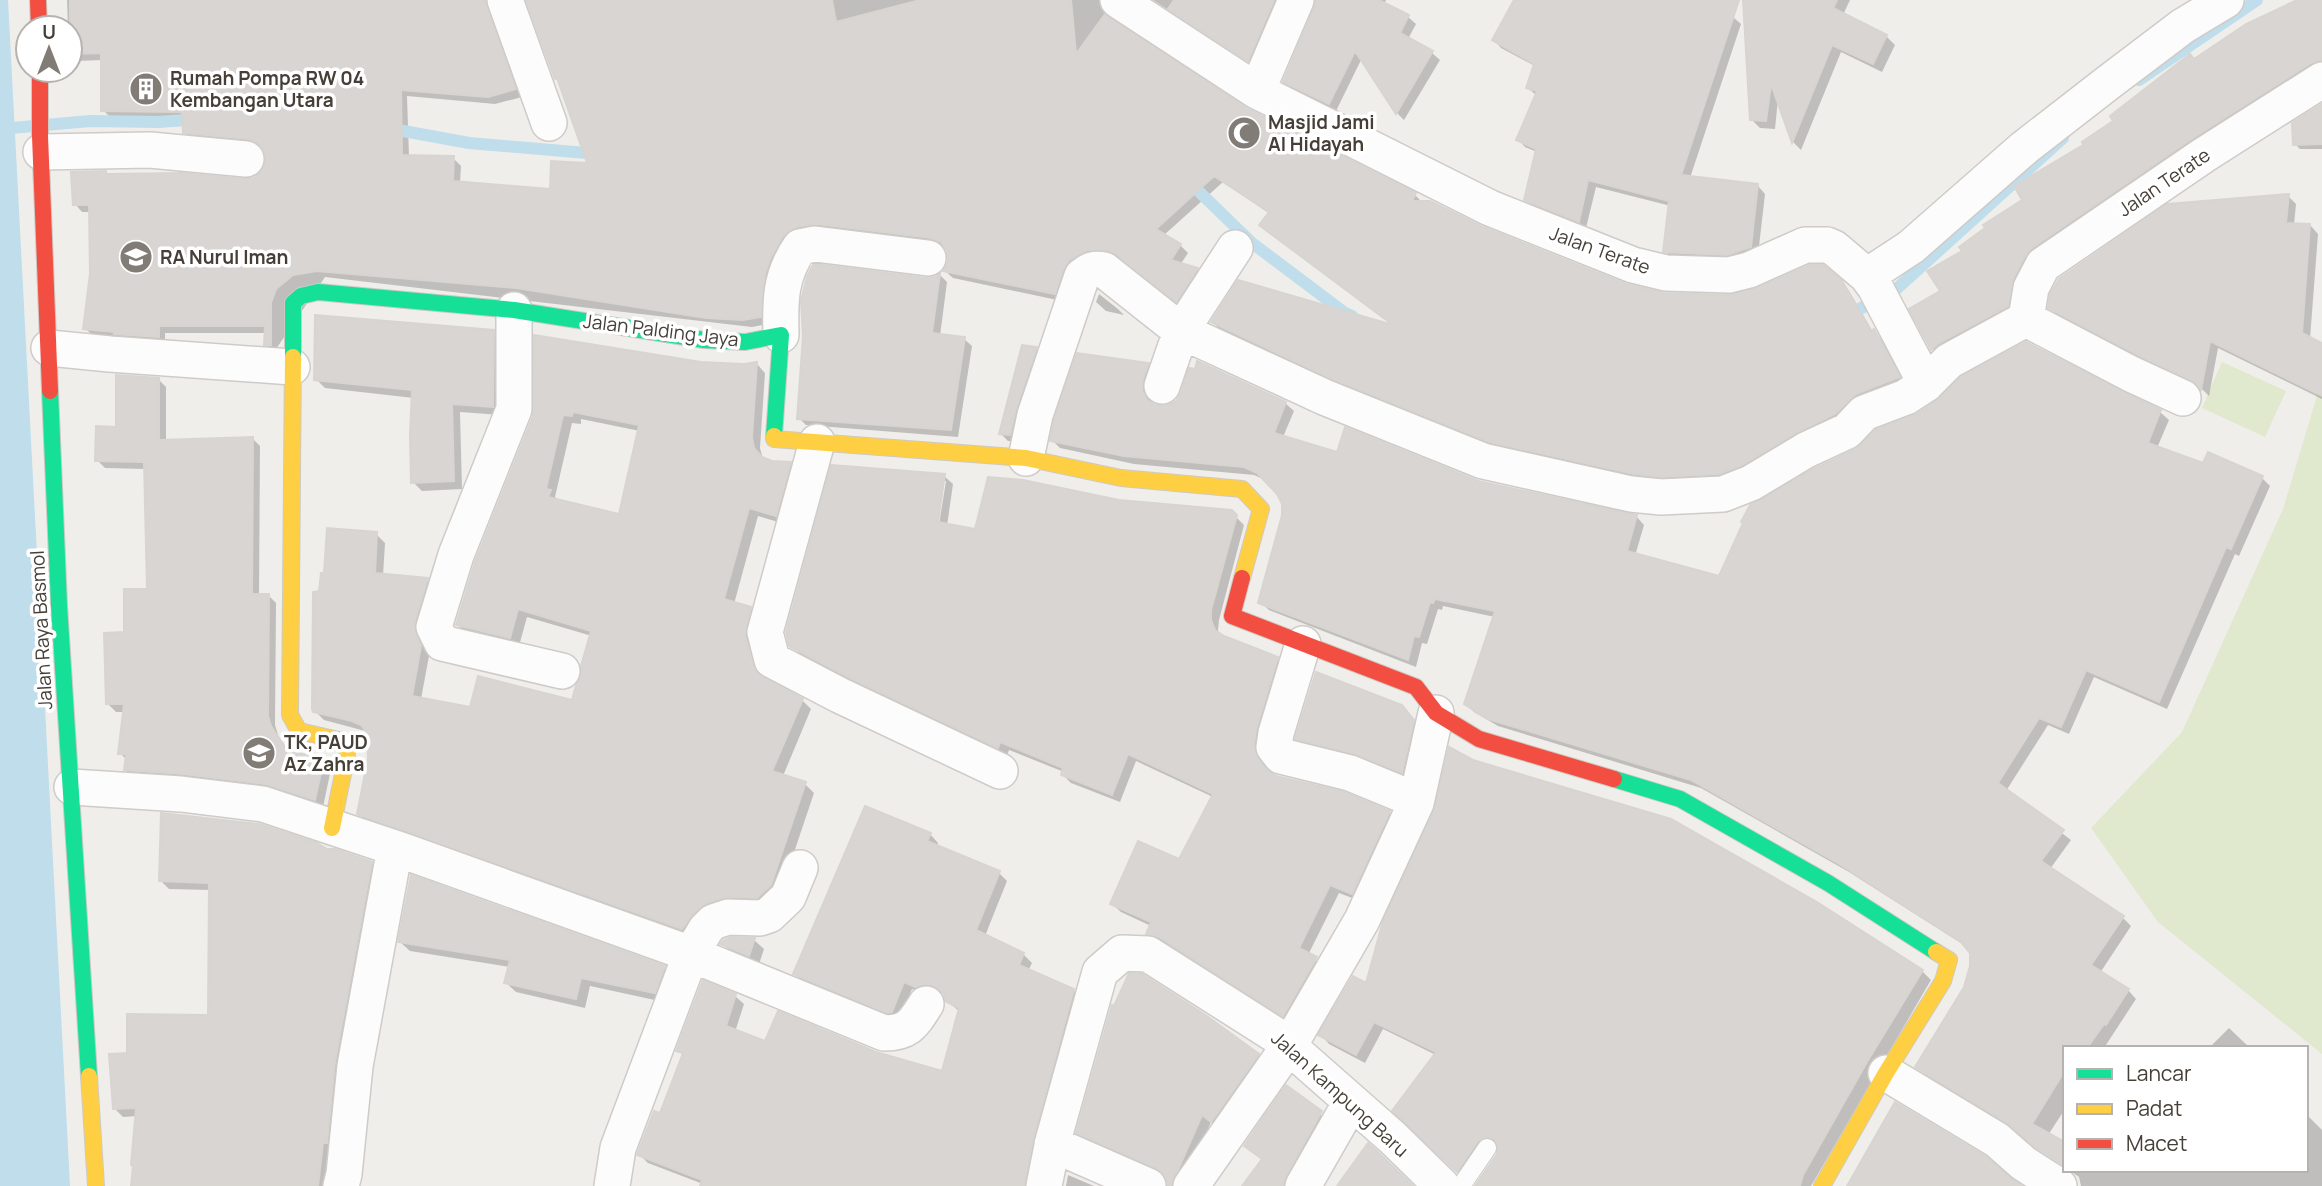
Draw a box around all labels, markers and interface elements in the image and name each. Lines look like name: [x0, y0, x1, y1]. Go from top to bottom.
north arrow: [14, 14, 84, 84]
text: U: [42, 19, 56, 45]
place label: Rumah Pompa RW 04 Kembangan Utara: [170, 65, 364, 113]
building icon: Rumah Pompa RW 04 Kembangan Utara: [127, 70, 165, 108]
place label: Masjid Jami Al Hidayah: [1268, 109, 1375, 157]
mosque icon: Masjid Jami Al Hidayah: [1225, 114, 1263, 152]
street label: Jalan Terate: [2113, 142, 2215, 222]
street label: Jalan Terate: [1546, 220, 1654, 280]
school or university icon: RA Nurul Iman: [117, 238, 155, 276]
place label: RA Nurul Iman: [160, 244, 288, 270]
street label: Jalan Palding Jaya: [582, 308, 740, 352]
street label: Jalan Raya Basmol: [24, 550, 58, 710]
place label: TK, PAUD Az Zahra: [284, 729, 368, 777]
school or university icon: TK, PAUD Az Zahra: [240, 734, 278, 772]
street label: Jalan Kampung Baru: [1266, 1025, 1414, 1163]
legend: [2063, 1046, 2308, 1172]
text: Lancar: [2126, 1059, 2192, 1087]
text: Padat: [2126, 1094, 2182, 1122]
text: Macet: [2126, 1129, 2187, 1157]

